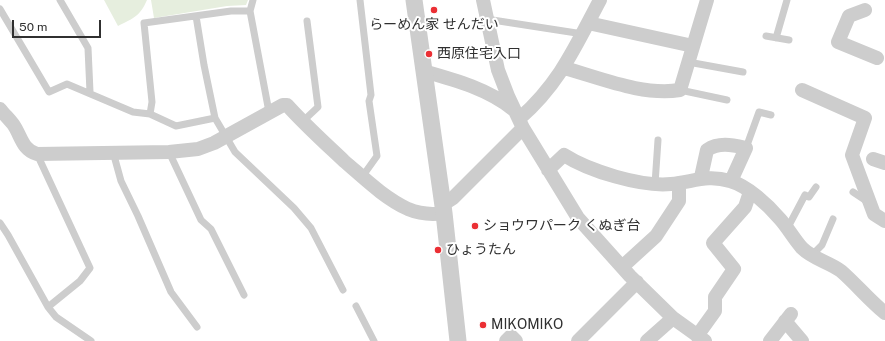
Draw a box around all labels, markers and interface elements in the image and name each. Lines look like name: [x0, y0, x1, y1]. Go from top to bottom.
marker: らーめん家 せんだい: [429, 5, 439, 15]
scale bar: [14, 12, 103, 38]
place label: らーめん家 せんだい: [369, 17, 499, 33]
text: 50 m: [19, 20, 47, 34]
place label: 西原住宅入口: [437, 46, 521, 62]
marker: 西原住宅入口: [424, 49, 434, 59]
place label: ショウワパーク くぬぎ台: [483, 218, 640, 234]
marker: ショウワパーク くぬぎ台: [470, 221, 480, 231]
place label: ひょうたん: [446, 242, 516, 258]
marker: ひょうたん: [433, 245, 443, 255]
place label: MIKOMIKO: [491, 317, 563, 333]
marker: MIKOMIKO: [478, 320, 488, 330]

